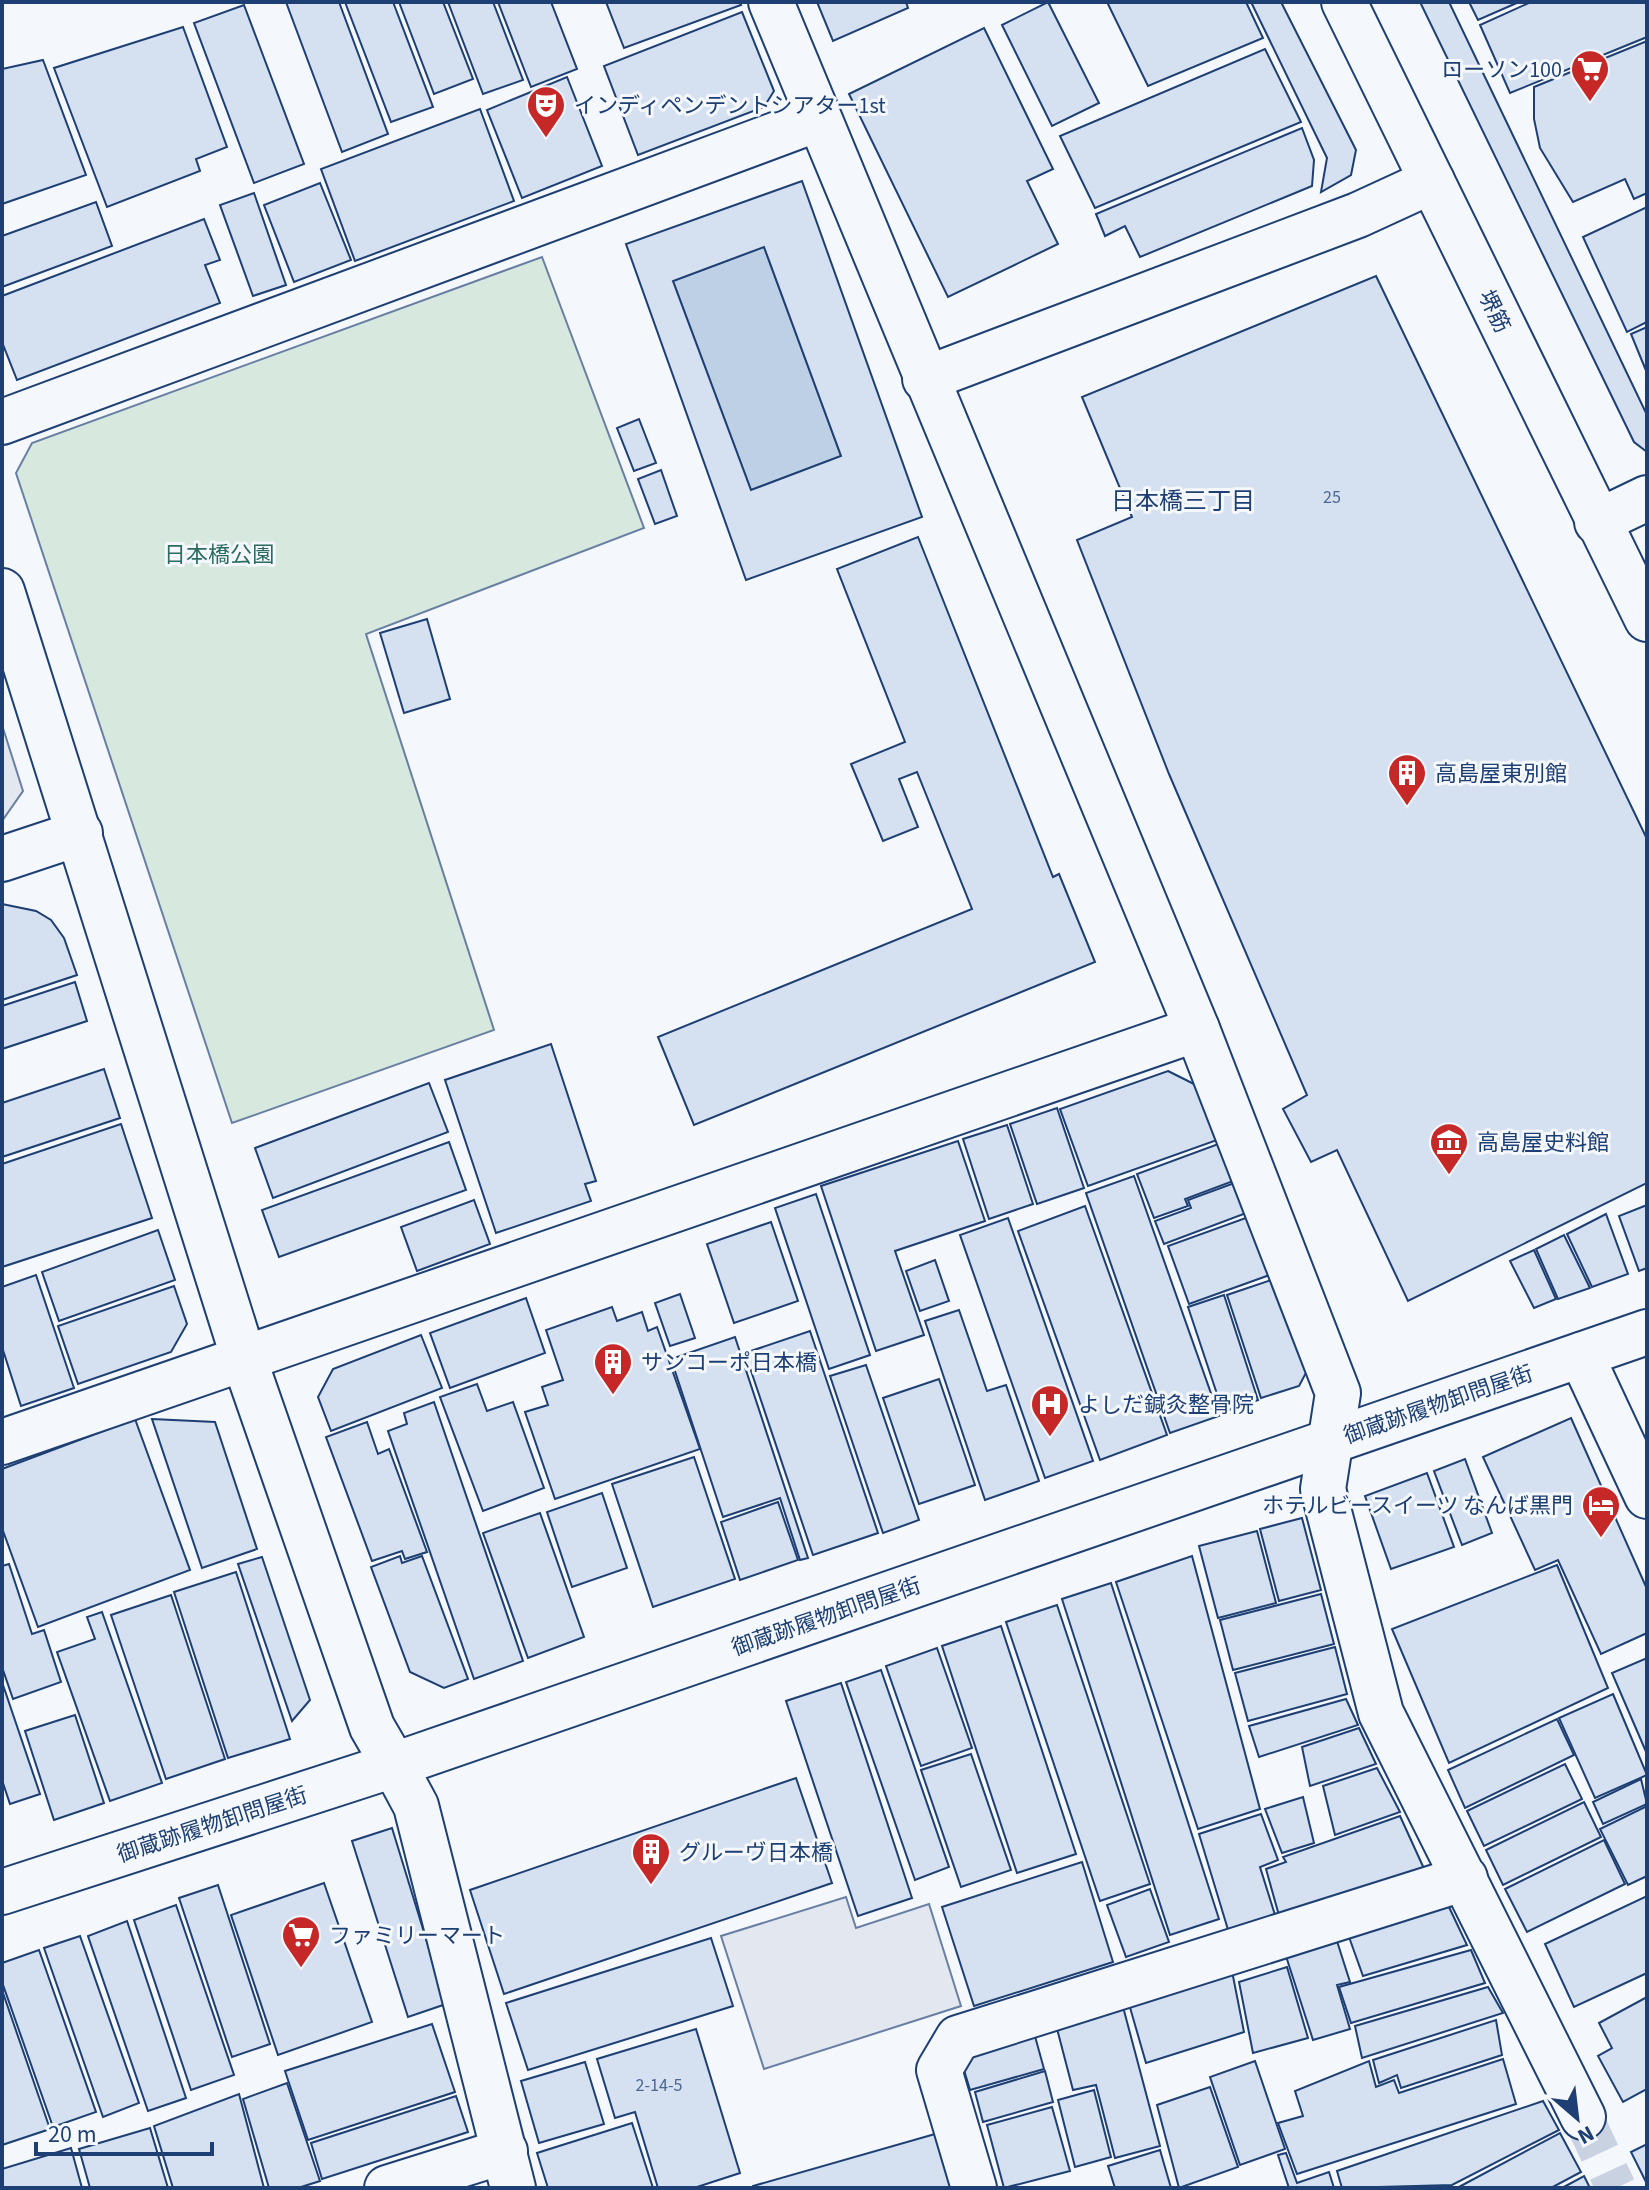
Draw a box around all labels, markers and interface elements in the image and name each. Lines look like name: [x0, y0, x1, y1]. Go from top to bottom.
supermarket icon: ローソン100: [1569, 48, 1611, 103]
place label: ローソン100: [1441, 54, 1562, 86]
theatre icon: インディペンデントシアター1st: [525, 84, 567, 139]
place label: インディペンデントシアター1st: [574, 90, 886, 122]
street label: 堺筋: [1470, 285, 1518, 338]
district label: 日本橋三丁目: [1111, 484, 1255, 519]
house number: 25: [1323, 485, 1341, 510]
park label: 日本橋公園: [164, 539, 274, 571]
building icon: 高島屋東別館: [1386, 752, 1428, 807]
place label: 高島屋東別館: [1435, 758, 1567, 790]
museum icon: 高島屋史料館: [1428, 1121, 1470, 1176]
place label: 高島屋史料館: [1477, 1127, 1609, 1159]
building icon: サンコーポ日本橋: [592, 1341, 634, 1396]
place label: サンコーポ日本橋: [641, 1347, 817, 1379]
street label: 御蔵跡履物卸問屋街: [1340, 1358, 1537, 1452]
hospital icon: よしだ鍼灸整骨院: [1029, 1383, 1071, 1438]
place label: よしだ鍼灸整骨院: [1078, 1389, 1254, 1421]
hotel icon: ホテルビースイーツ なんば黒門: [1580, 1484, 1622, 1539]
place label: ホテルビースイーツ なんば黒門: [1262, 1490, 1573, 1522]
street label: 御蔵跡履物卸問屋街: [728, 1570, 925, 1664]
street label: 御蔵跡履物卸問屋街: [113, 1779, 311, 1871]
building icon: グルーヴ日本橋: [630, 1831, 672, 1886]
place label: グルーヴ日本橋: [679, 1837, 833, 1869]
supermarket icon: ファミリーマート: [280, 1914, 322, 1969]
place label: ファミリーマート: [329, 1920, 505, 1952]
house number: 2-14-5: [636, 2073, 683, 2098]
north arrow: [1537, 2078, 1617, 2158]
scale bar: [36, 2106, 212, 2156]
text: 20 m: [48, 2117, 97, 2152]
text: N: [1572, 2117, 1600, 2152]

